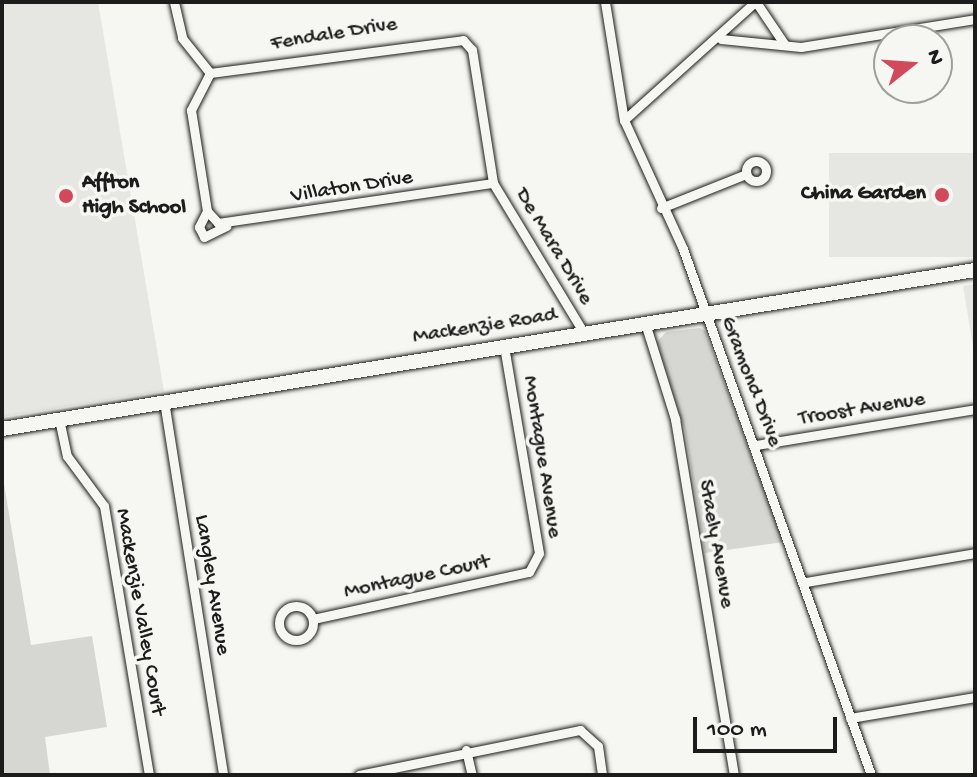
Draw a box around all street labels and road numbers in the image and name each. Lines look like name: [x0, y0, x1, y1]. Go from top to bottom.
street label: Fendale Drive: [269, 12, 399, 58]
street label: Villaton Drive: [289, 165, 415, 211]
street label: De Mara Drive: [508, 184, 598, 310]
street label: Mackenzie Road: [411, 303, 559, 351]
street label: Gramond Drive: [713, 313, 787, 451]
street label: Montague Avenue: [515, 374, 567, 540]
street label: Troost Avenue: [797, 387, 927, 433]
street label: Staely Avenue: [691, 478, 739, 610]
street label: Mackenzie Valley Court: [108, 507, 170, 717]
street label: Langley Avenue: [187, 513, 235, 657]
street label: Montague Court: [342, 550, 492, 606]

